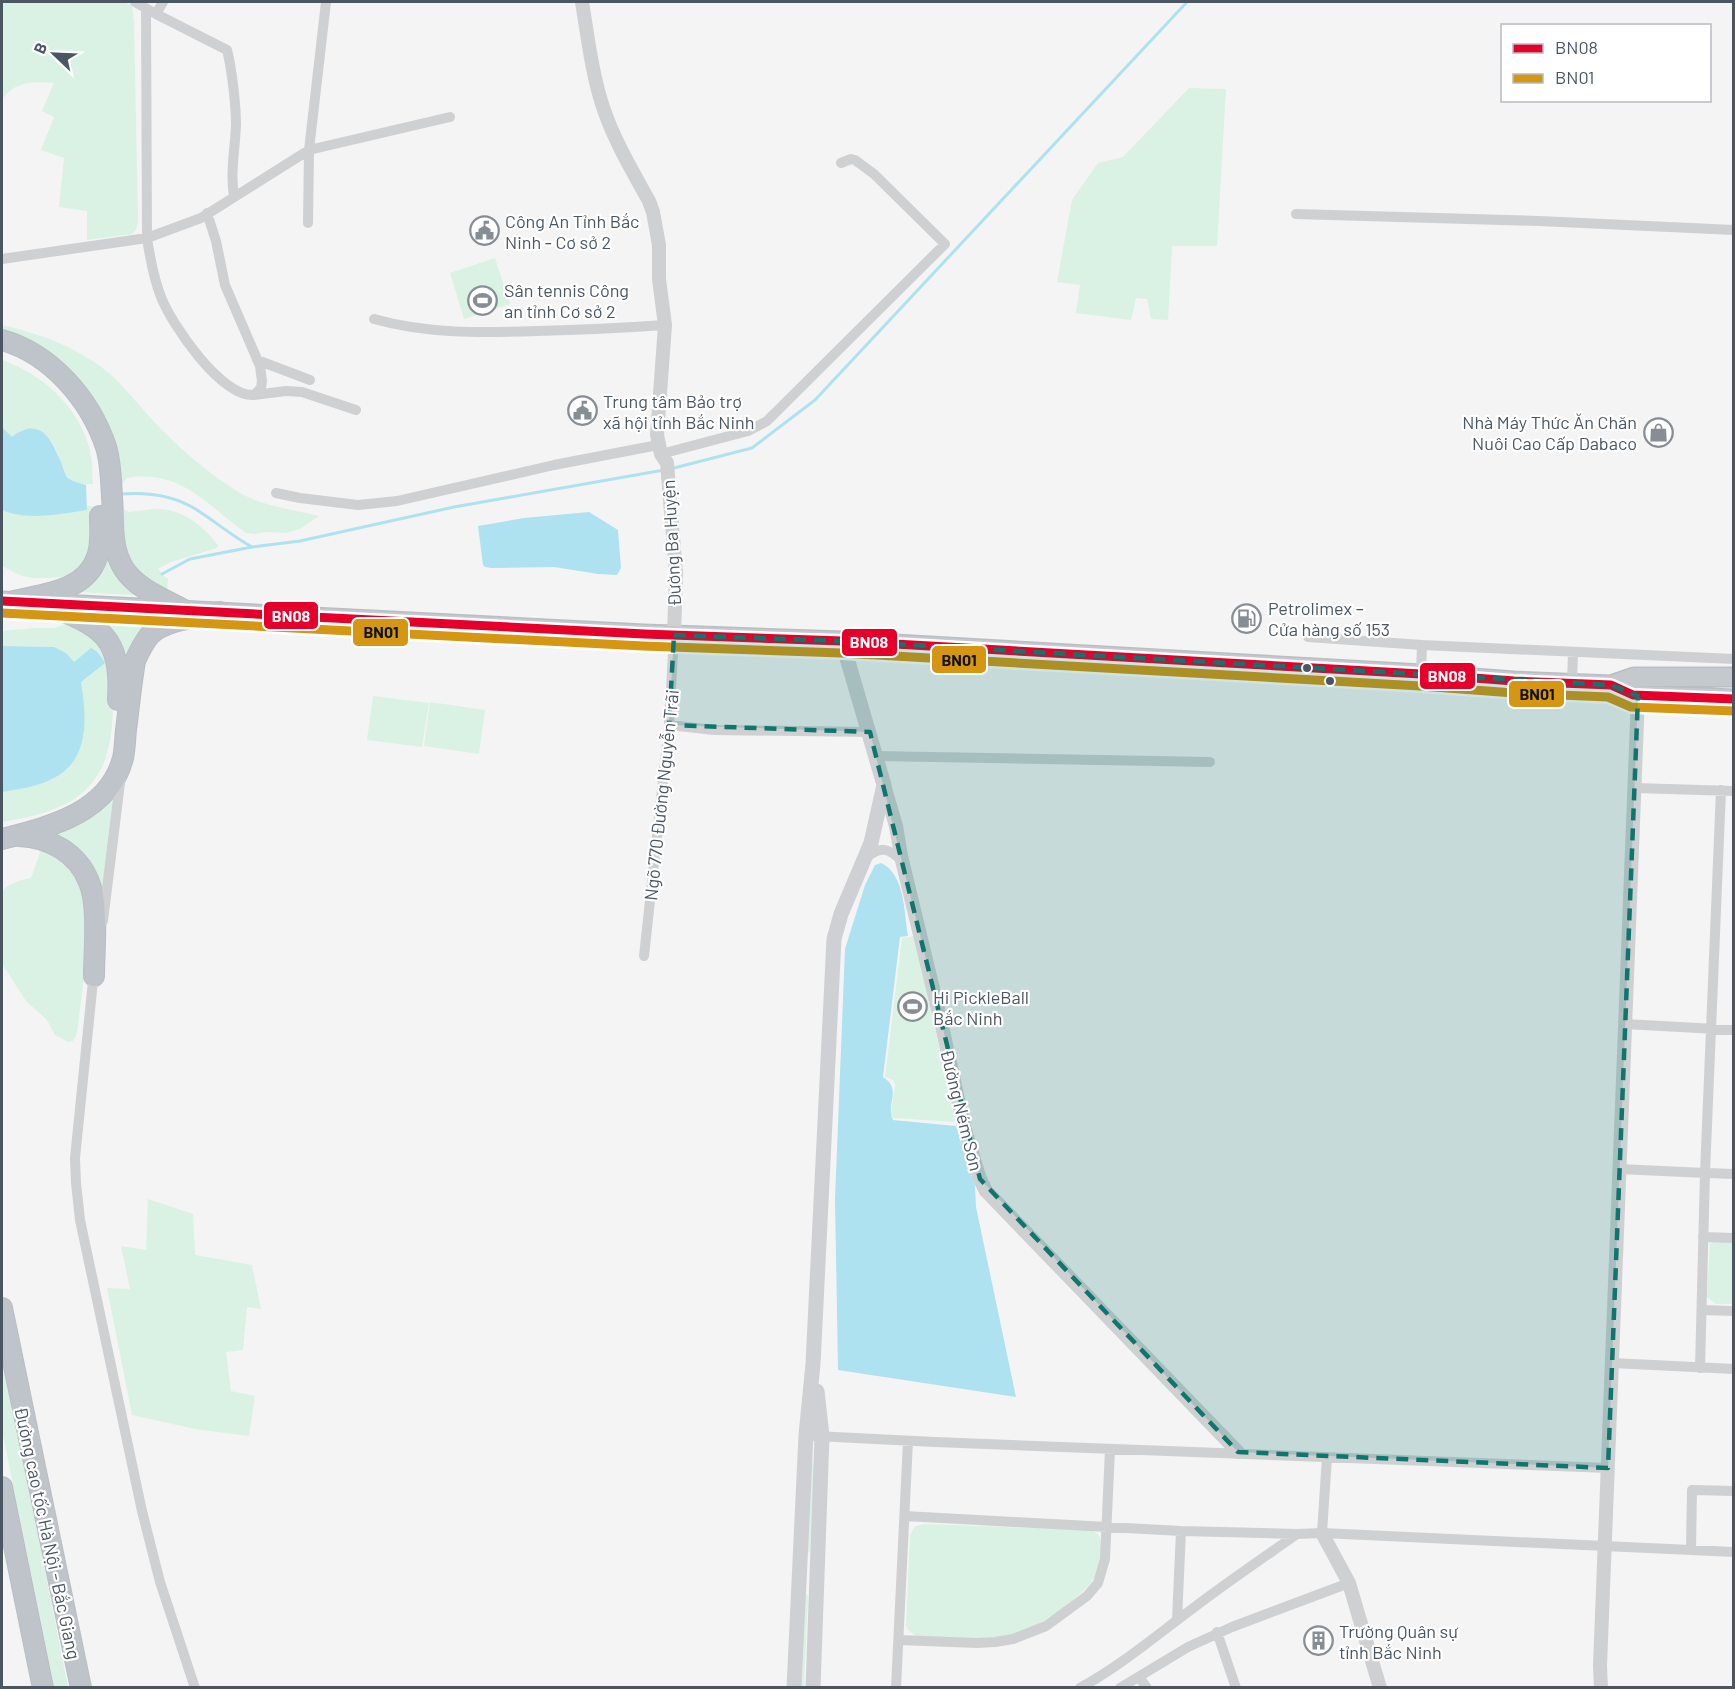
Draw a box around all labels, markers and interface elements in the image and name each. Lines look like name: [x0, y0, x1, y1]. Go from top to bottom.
north arrow: [24, 24, 84, 84]
legend: [1501, 24, 1711, 102]
text: BN08: [1555, 36, 1598, 58]
text: B: [29, 40, 50, 56]
text: BN01: [1555, 66, 1594, 88]
place label: Công An Tỉnh Bắc Ninh - Cơ sở 2: [505, 210, 639, 253]
public building icon: Công An Tỉnh Bắc Ninh - Cơ sở 2: [468, 215, 500, 247]
place label: Sân tennis Công an tỉnh Cơ sở 2: [504, 279, 629, 322]
sports icon: Sân tennis Công an tỉnh Cơ sở 2: [467, 284, 499, 316]
place label: Trung tâm Bảo trợ xã hội tỉnh Bắc Ninh: [603, 390, 754, 433]
public building icon: Trung tâm Bảo trợ xã hội tỉnh Bắc Ninh: [566, 395, 598, 427]
place label: Nhà Máy Thức Ăn Chăn Nuôi Cao Cấp Dabaco: [1462, 411, 1637, 454]
shop icon: Nhà Máy Thức Ăn Chăn Nuôi Cao Cấp Dabaco: [1642, 416, 1674, 448]
street label: Đường Ba Huyện: [657, 479, 685, 607]
place label: Petrolimex – Cửa hàng số 153: [1268, 597, 1390, 640]
line badge: BN08: [263, 601, 319, 630]
fuel station icon: Petrolimex – Cửa hàng số 153: [1231, 602, 1263, 634]
text: BN08: [272, 606, 311, 625]
line badge: BN01: [352, 618, 409, 647]
text: BN01: [363, 622, 399, 641]
line badge: BN08: [841, 628, 898, 657]
text: BN08: [850, 632, 889, 651]
line badge: BN01: [931, 645, 987, 674]
text: BN01: [941, 650, 977, 669]
unlabelled marker: [1301, 662, 1313, 674]
line badge: BN08: [1419, 662, 1476, 690]
text: BN08: [1428, 666, 1467, 685]
unlabelled marker: [1324, 675, 1336, 687]
line badge: BN01: [1508, 680, 1565, 708]
text: BN01: [1519, 684, 1555, 703]
street label: Ngõ 770 Đường Nguyễn Trãi: [639, 688, 683, 902]
place label: Hi PickleBall Bắc Ninh: [933, 986, 1029, 1029]
sports icon: Hi PickleBall Bắc Ninh: [896, 991, 928, 1023]
street label: Đường Ném Sơn: [936, 1047, 988, 1173]
street label: Đường cao tốc Hà Nội - Bắc Giang: [10, 1405, 86, 1661]
place label: Trường Quân sự tỉnh Bắc Ninh: [1339, 1620, 1458, 1663]
building icon: Trường Quân sự tỉnh Bắc Ninh: [1302, 1625, 1334, 1657]

